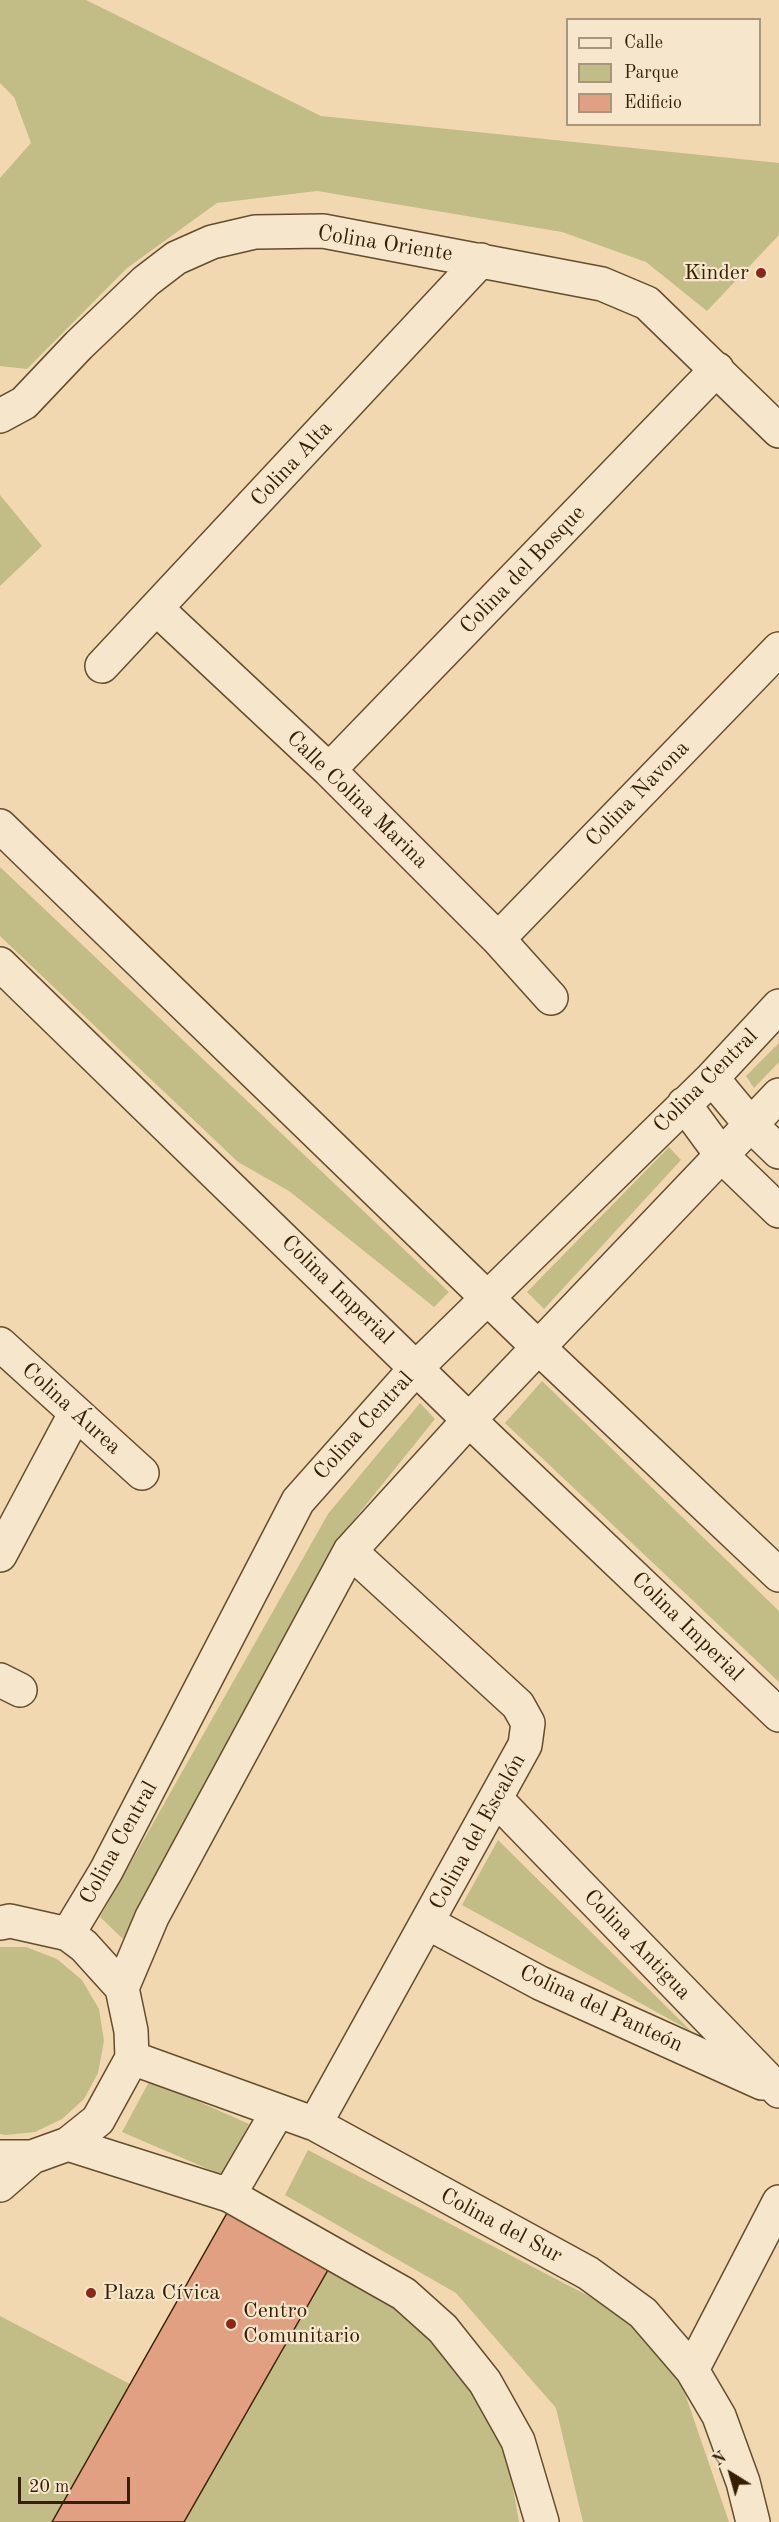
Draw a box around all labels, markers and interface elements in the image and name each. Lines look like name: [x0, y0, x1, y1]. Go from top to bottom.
legend: [566, 18, 761, 126]
text: Calle: [624, 34, 663, 52]
text: Parque: [624, 64, 679, 82]
text: Edificio: [624, 94, 682, 112]
street label: Colina Oriente: [315, 220, 455, 268]
place label: Kinder: [684, 260, 749, 286]
marker: Kinder: [754, 266, 768, 280]
street label: Colina Alta: [246, 416, 338, 512]
street label: Colina del Bosque: [455, 500, 591, 640]
street label: Calle Colina Marina: [280, 725, 434, 875]
street label: Colina Navona: [581, 735, 695, 853]
street label: Colina Central: [648, 1023, 764, 1139]
street label: Colina Imperial: [275, 1230, 399, 1350]
street label: Colina Áurea: [16, 1357, 126, 1461]
street label: Colina Central: [308, 1366, 420, 1486]
street label: Colina Imperial: [625, 1567, 749, 1687]
street label: Colina del Escalón: [424, 1749, 532, 1915]
street label: Colina Central: [74, 1777, 164, 1909]
street label: Colina Antigua: [578, 1884, 696, 2006]
street label: Colina del Panteón: [515, 1960, 687, 2058]
street label: Colina del Sur: [435, 2183, 567, 2269]
place label: Plaza Cívica: [103, 2280, 220, 2306]
marker: Plaza Cívica: [84, 2286, 98, 2300]
place label: Centro Comunitario: [243, 2298, 360, 2350]
marker: Centro Comunitario: [224, 2317, 238, 2331]
north arrow: [701, 2444, 761, 2504]
text: N: [710, 2450, 730, 2470]
scale bar: [21, 2465, 134, 2503]
text: 20 m: [29, 2478, 69, 2496]

